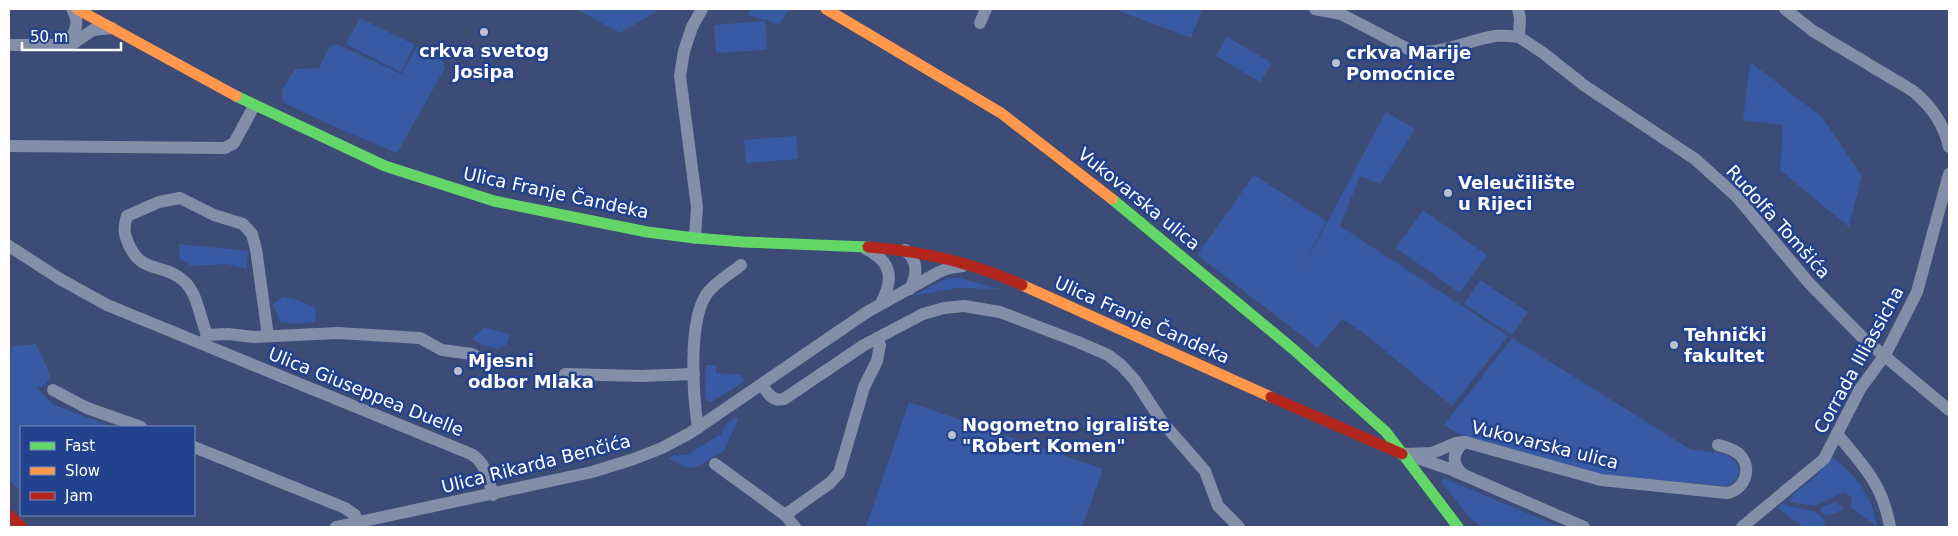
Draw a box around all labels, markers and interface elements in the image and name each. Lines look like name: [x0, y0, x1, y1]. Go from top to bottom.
scale bar: [22, 20, 121, 52]
marker: crkva svetog Josipa: [478, 26, 490, 38]
text: 50 m: [30, 28, 68, 46]
place label: crkva svetog Josipa: [419, 40, 549, 82]
place label: crkva Marije Pomoćnice: [1346, 42, 1471, 84]
marker: crkva Marije Pomoćnice: [1330, 57, 1342, 69]
street label: Vukovarska ulica: [1074, 143, 1205, 254]
street label: Rudolfa Tomšića: [1722, 161, 1835, 283]
street label: Ulica Franje Čandeka: [461, 163, 651, 222]
place label: Veleučilište u Rijeci: [1458, 172, 1575, 214]
marker: Veleučilište u Rijeci: [1442, 187, 1454, 199]
street label: Ulica Franje Čandeka: [1052, 271, 1233, 368]
street label: Corrada Illiassicha: [1809, 283, 1908, 437]
place label: Tehnički fakultet: [1684, 324, 1767, 366]
marker: Tehnički fakultet: [1668, 339, 1680, 351]
street label: Ulica Giuseppea Duelle: [265, 343, 467, 440]
place label: Mjesni odbor Mlaka: [468, 350, 594, 392]
marker: Mjesni odbor Mlaka: [452, 365, 464, 377]
place label: Nogometno igralište "Robert Komen": [962, 414, 1170, 456]
street label: Vukovarska ulica: [1469, 416, 1621, 473]
legend: [20, 426, 195, 516]
marker: Nogometno igralište "Robert Komen": [946, 429, 958, 441]
street label: Ulica Rikarda Benčića: [439, 430, 633, 497]
text: Fast: [65, 437, 95, 455]
text: Slow: [65, 462, 100, 480]
text: Jam: [64, 487, 93, 505]

